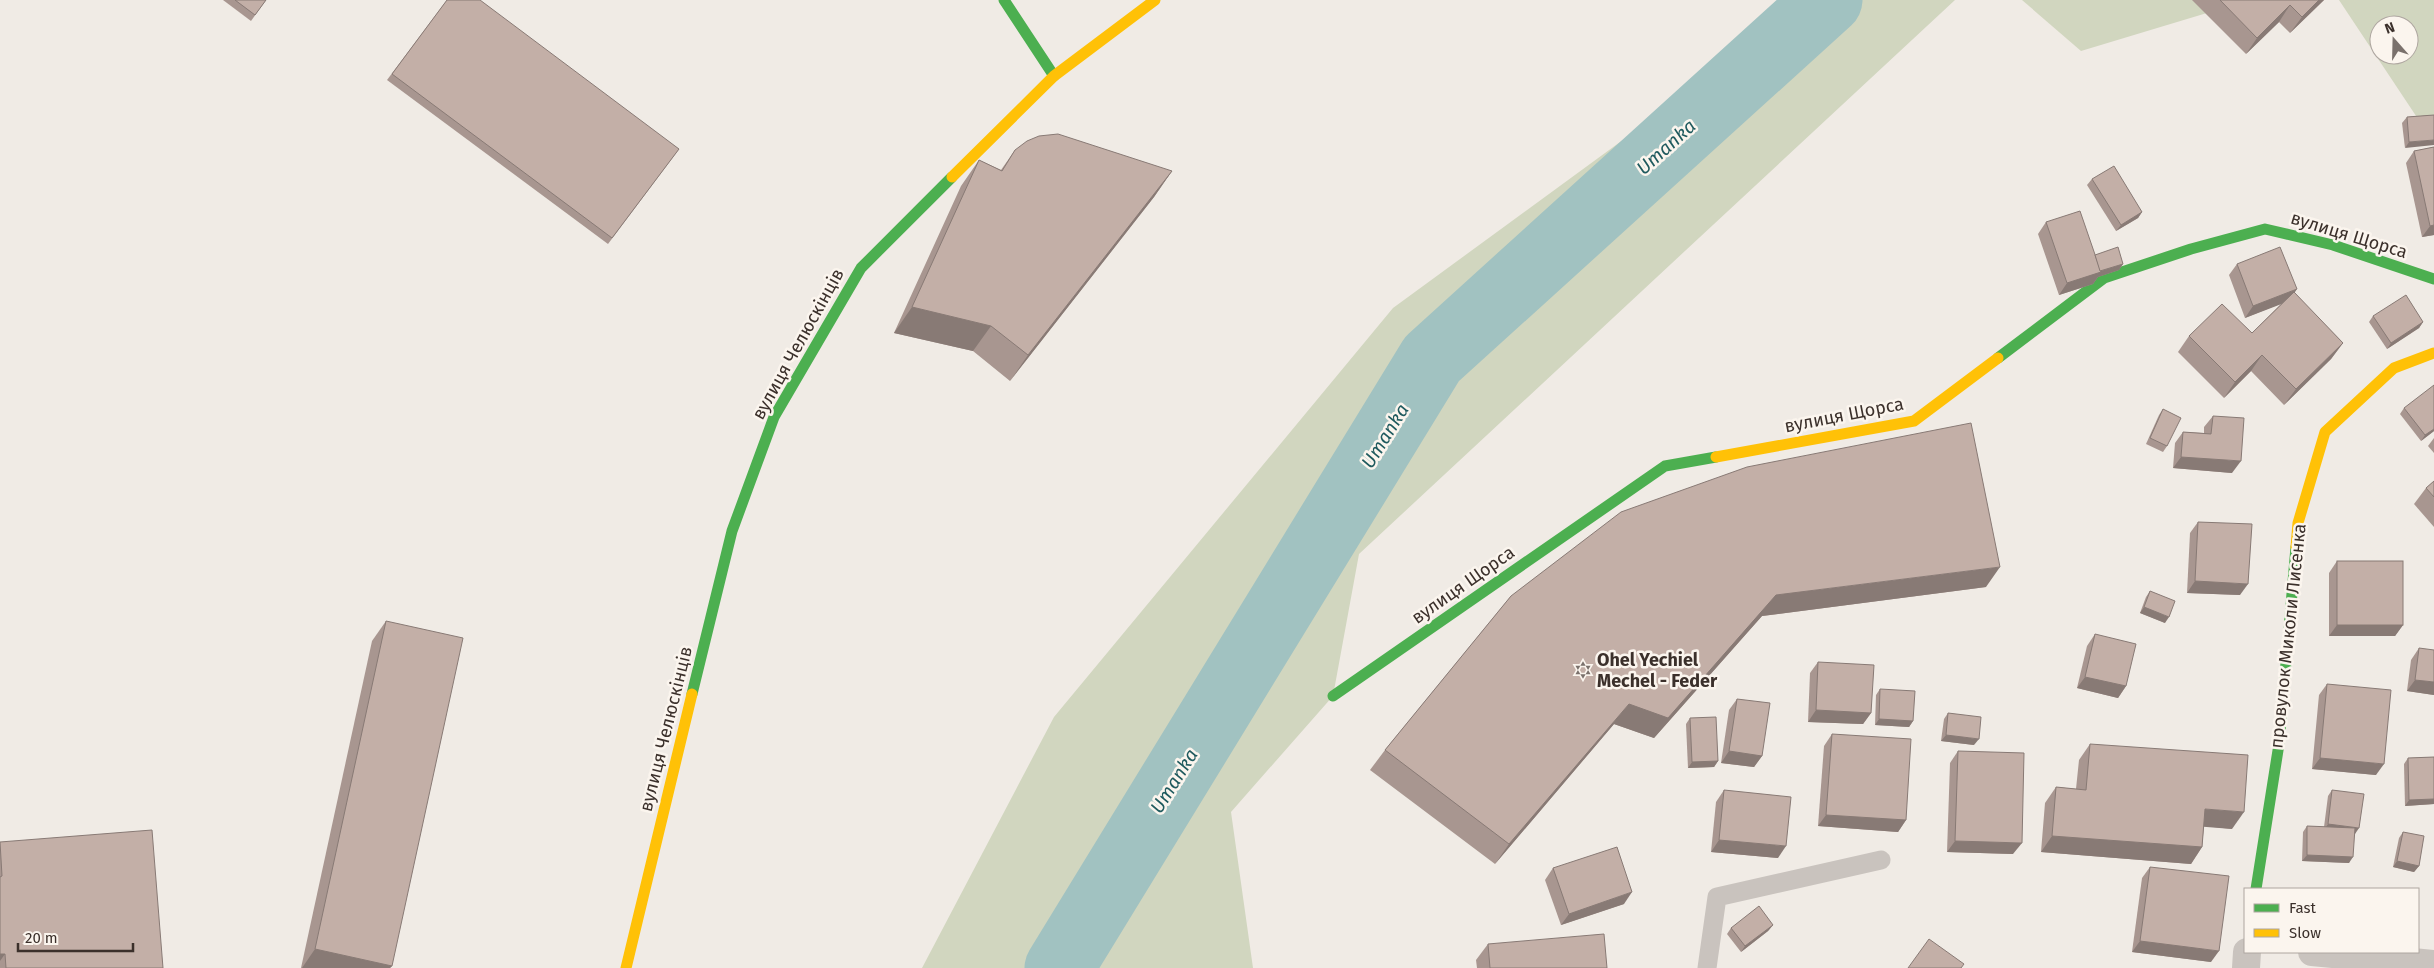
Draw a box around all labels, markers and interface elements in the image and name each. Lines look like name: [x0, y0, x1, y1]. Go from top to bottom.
north arrow: [2369, 15, 2419, 65]
text: N: [2382, 19, 2397, 38]
water label: Umanka: [1632, 115, 1700, 179]
street label: вулиця Щорса: [2288, 207, 2410, 263]
street label: вулиця Челюскінців: [747, 265, 849, 423]
street label: вулиця Щорса: [1783, 393, 1905, 437]
water label: Umanka: [1356, 400, 1414, 472]
street label: провулок Миколи Лисенка: [2265, 523, 2311, 749]
street label: вулиця Щорса: [1407, 541, 1519, 629]
street label: вулиця Челюскінців: [635, 644, 697, 814]
place label: Ohel Yechiel Mechel - Feder: [1597, 649, 1718, 692]
synagogue icon: Ohel Yechiel Mechel - Feder: [1573, 660, 1593, 680]
water label: Umanka: [1145, 745, 1203, 817]
legend: [2244, 888, 2419, 953]
text: Fast: [2289, 899, 2316, 917]
scale bar: [18, 920, 132, 952]
text: Slow: [2289, 924, 2321, 942]
text: 20 m: [25, 929, 58, 947]

